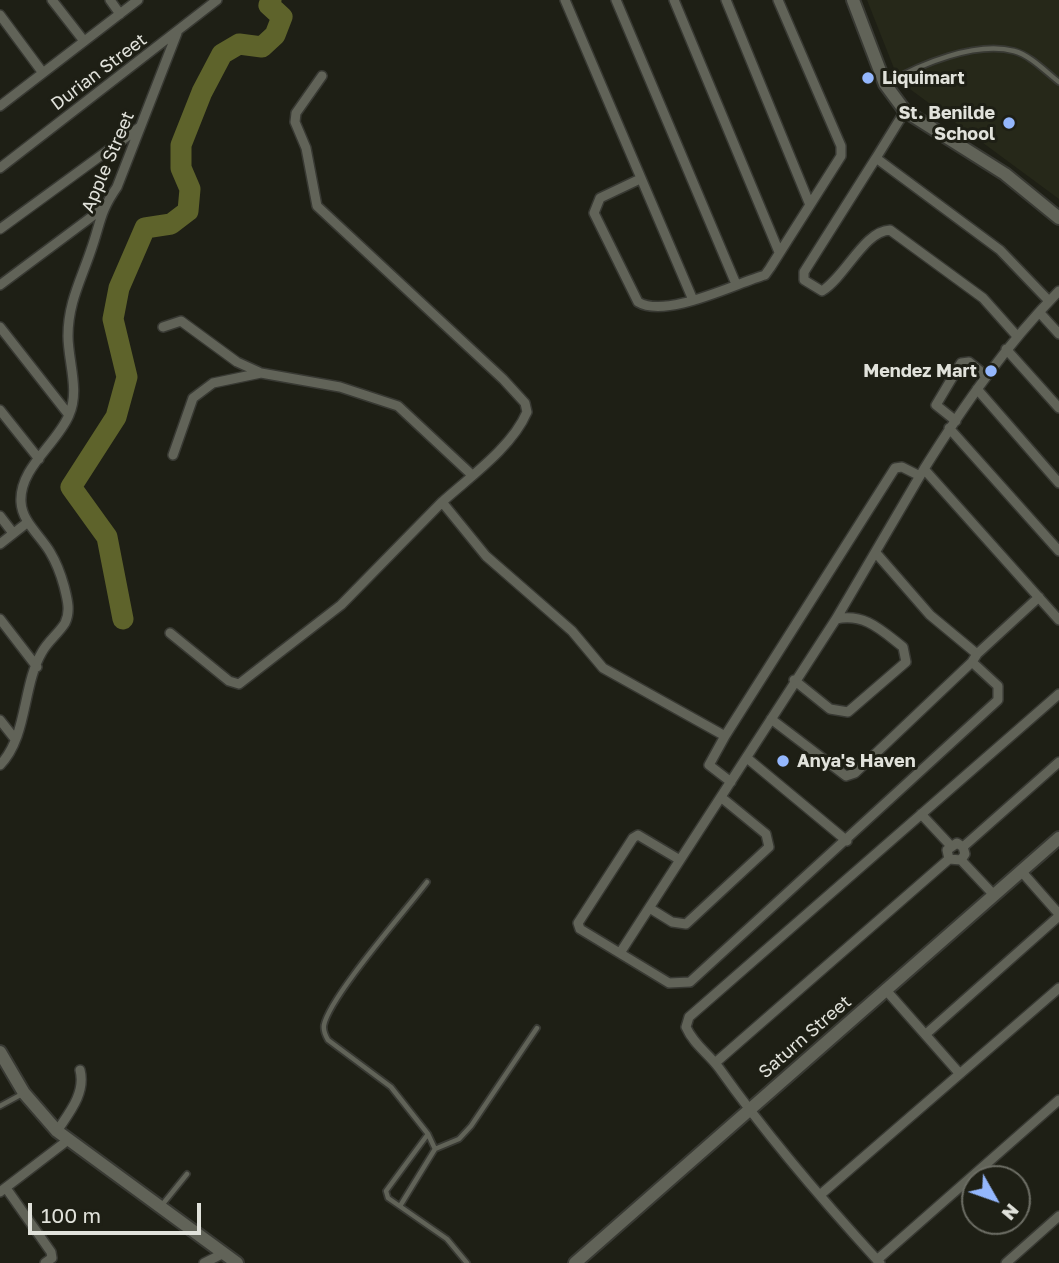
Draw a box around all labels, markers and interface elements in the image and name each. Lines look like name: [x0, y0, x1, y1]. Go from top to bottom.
street label: Durian Street: [47, 29, 151, 115]
place label: Liquimart: [882, 67, 965, 89]
marker: Liquimart: [860, 70, 876, 86]
place label: St. Benilde School: [898, 102, 995, 144]
street label: Apple Street: [77, 108, 139, 216]
marker: St. Benilde School: [1001, 115, 1017, 131]
place label: Mendez Mart: [863, 360, 977, 382]
marker: Mendez Mart: [983, 363, 999, 379]
place label: Anya's Haven: [797, 750, 916, 772]
marker: Anya's Haven: [775, 753, 791, 769]
street label: Saturn Street: [754, 991, 856, 1083]
north arrow: [961, 1165, 1031, 1235]
scale bar: [32, 1190, 205, 1234]
text: N: [997, 1200, 1024, 1225]
text: 100 m: [41, 1202, 101, 1228]

